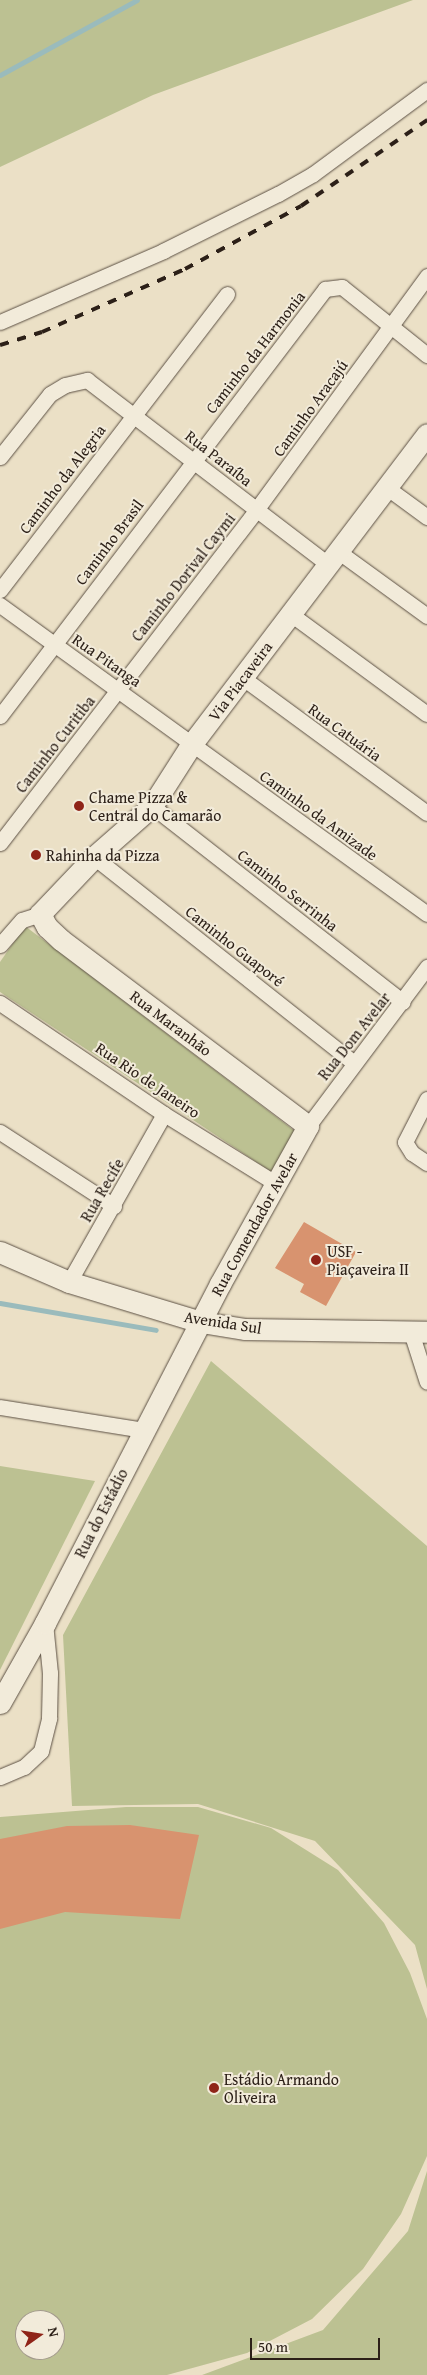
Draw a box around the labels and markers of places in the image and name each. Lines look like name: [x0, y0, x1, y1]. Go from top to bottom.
place label: Chame Pizza & Central do Camarão: [89, 787, 221, 825]
marker: Chame Pizza & Central do Camarão: [73, 800, 85, 812]
place label: Rahinha da Pizza: [46, 845, 160, 865]
marker: Rahinha da Pizza: [30, 849, 42, 861]
place label: USF - Piaçaveira II: [327, 1241, 409, 1279]
marker: USF - Piaçaveira II: [309, 1253, 323, 1267]
place label: Estádio Armando Oliveira: [224, 2069, 339, 2107]
marker: Estádio Armando Oliveira: [208, 2082, 220, 2094]

